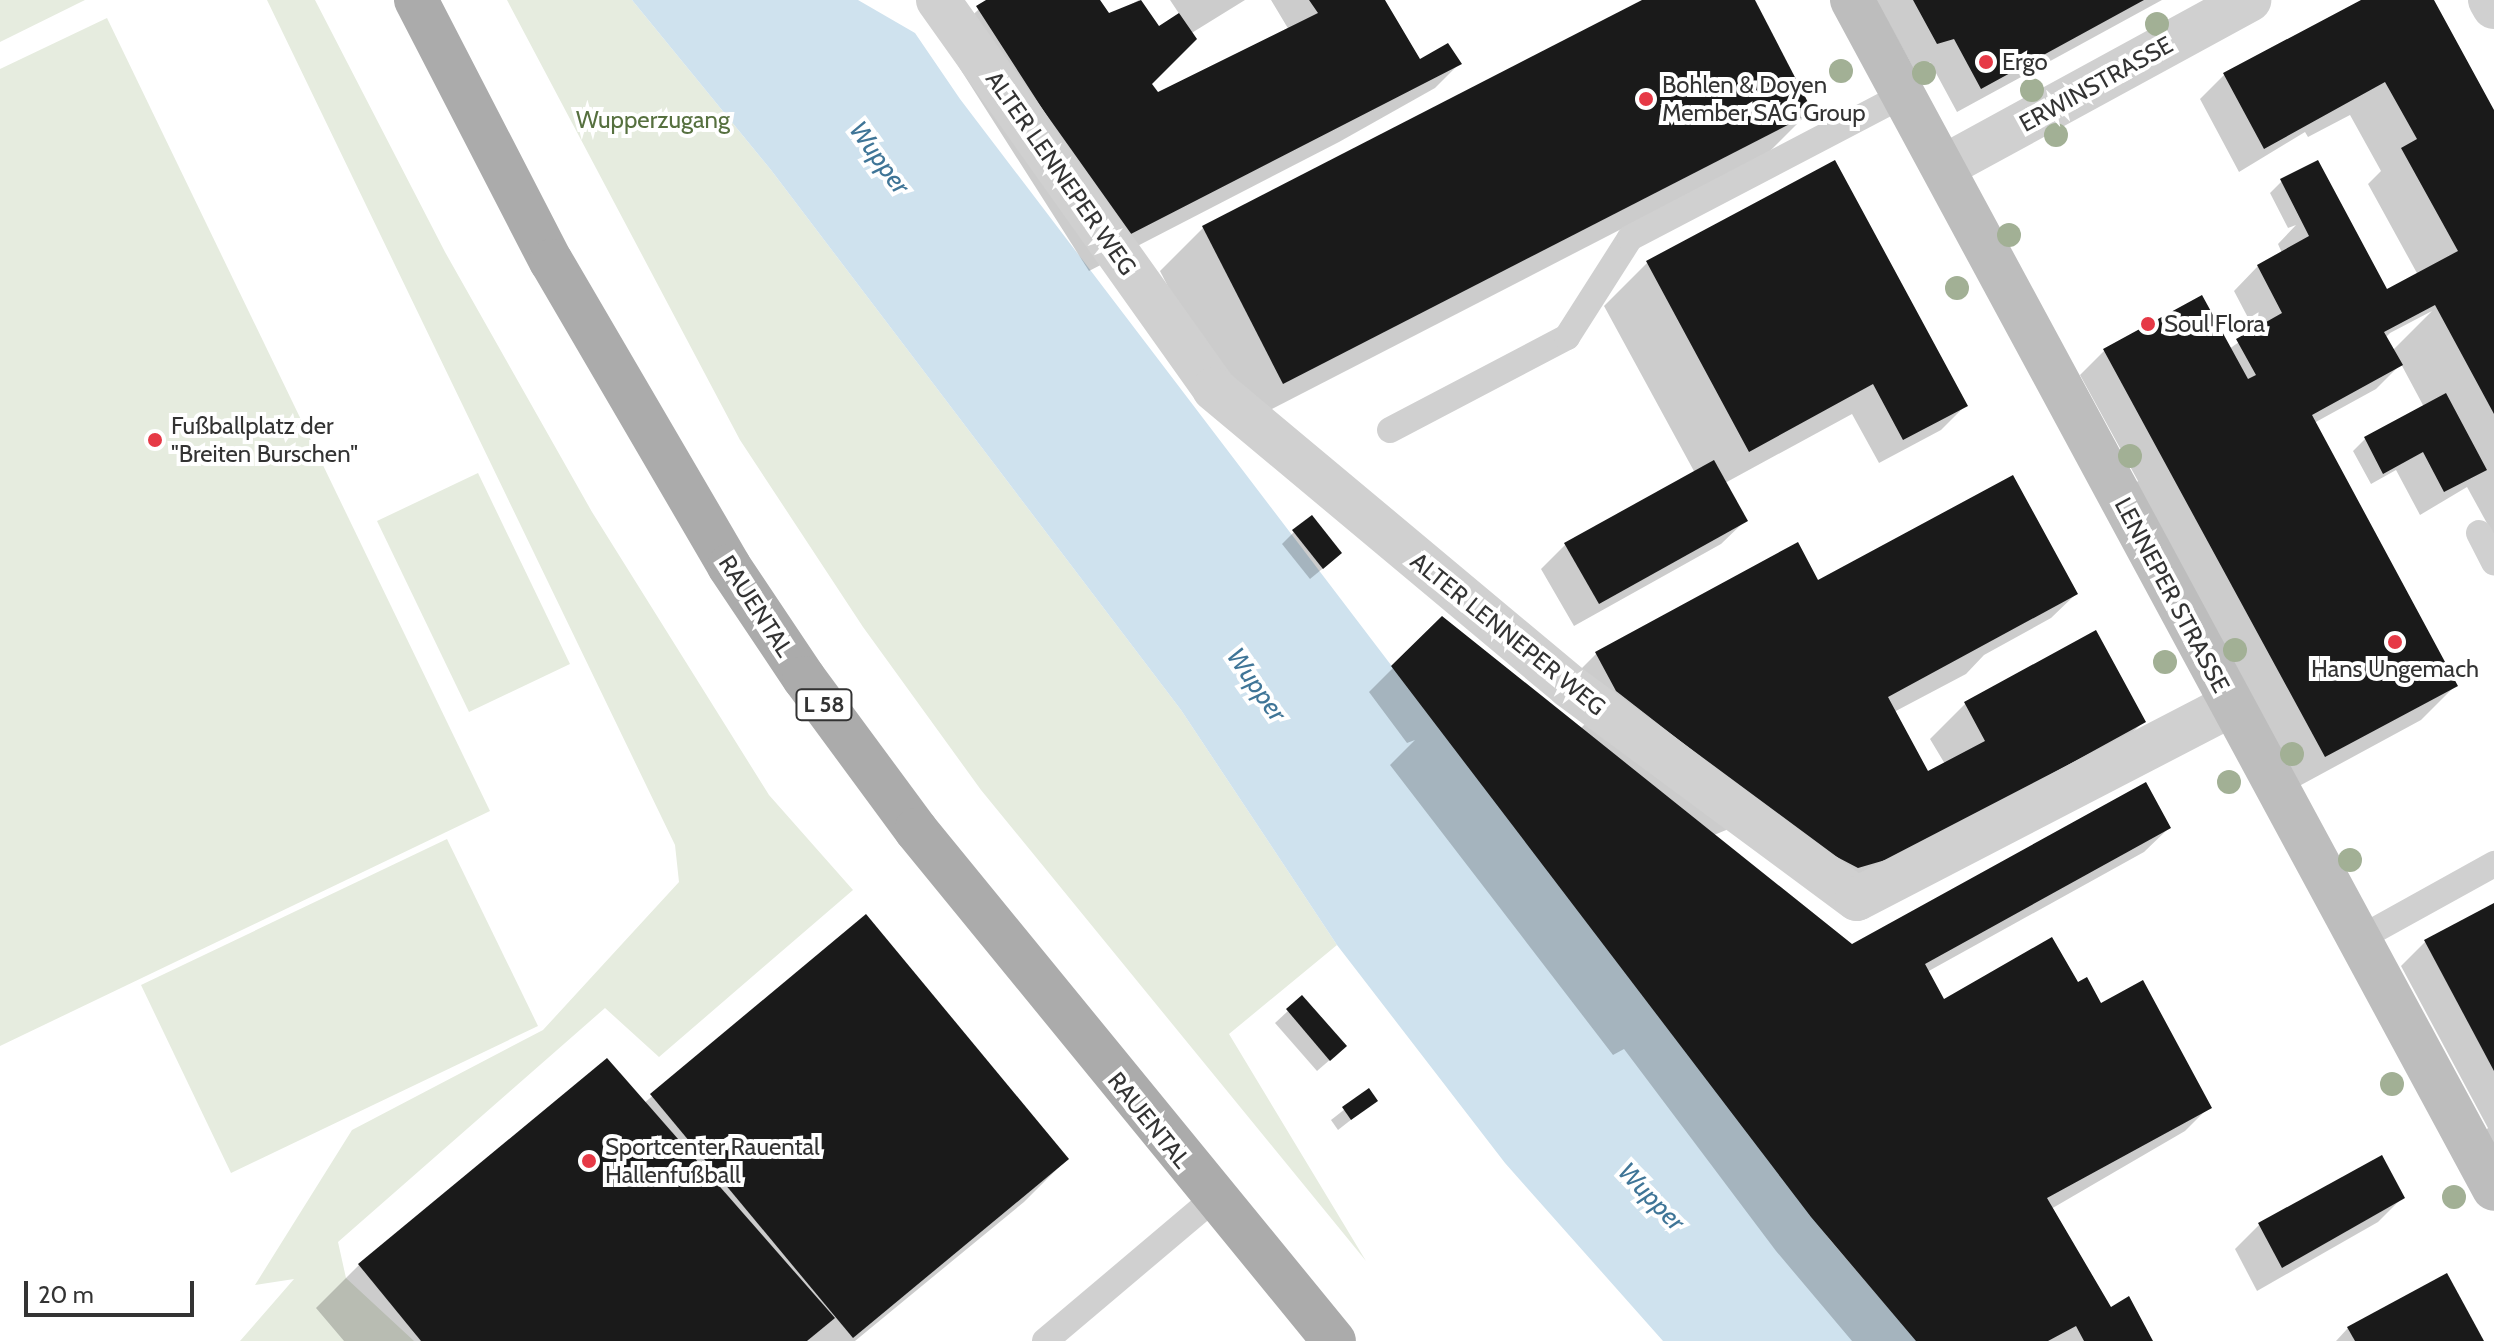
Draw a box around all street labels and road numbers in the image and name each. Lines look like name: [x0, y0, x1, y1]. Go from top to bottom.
street label: ERWINSTRASSE: [2014, 30, 2178, 138]
street label: ALTER LENNEPER WEG: [980, 65, 1142, 281]
street label: LENNEPER STRASSE: [2108, 493, 2236, 697]
street label: ALTER LENNEPER WEG: [1405, 547, 1611, 721]
street label: RAUENTAL: [713, 550, 799, 662]
road number: L 58: [794, 687, 854, 723]
street label: RAUENTAL: [1102, 1066, 1196, 1174]

